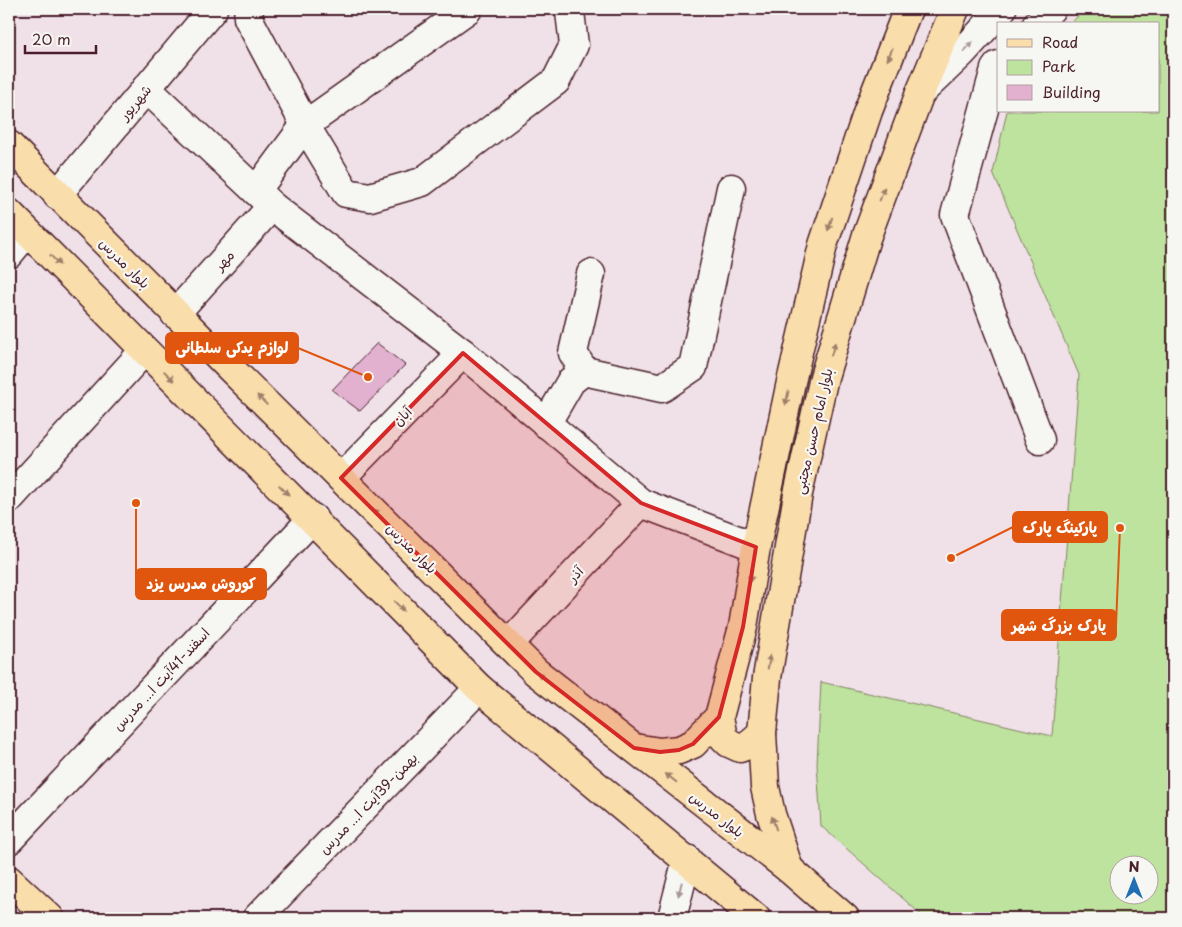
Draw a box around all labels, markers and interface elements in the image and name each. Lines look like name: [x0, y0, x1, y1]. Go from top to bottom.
scale bar: [25, 22, 96, 54]
legend: [997, 22, 1160, 112]
text: 20 m: [32, 27, 71, 50]
text: Road: [1042, 30, 1078, 53]
one-way arrow: [962, 40, 973, 53]
one-way arrow: [886, 47, 894, 61]
text: Park: [1042, 54, 1076, 77]
street label: شهریور: [113, 80, 156, 125]
text: Building: [1042, 80, 1101, 103]
one-way arrow: [878, 186, 886, 201]
one-way arrow: [826, 216, 833, 231]
street label: بلوار مدرس: [95, 233, 155, 293]
street label: مهر: [208, 245, 239, 276]
one-way arrow: [49, 254, 61, 266]
callout: لوازم یدکی سلطانی: [166, 333, 298, 363]
text: لوازم یدکی سلطانی: [176, 335, 288, 359]
one-way arrow: [829, 341, 837, 356]
street label: بلوار امام حسن مجتبی: [788, 366, 839, 496]
one-way arrow: [163, 370, 175, 382]
one-way arrow: [783, 391, 791, 406]
one-way arrow: [256, 394, 268, 406]
street label: آبان: [387, 401, 417, 431]
one-way arrow: [278, 484, 290, 496]
one-way arrow: [372, 508, 384, 520]
callout: پارکینگ پارک: [1013, 512, 1107, 542]
text: پارکینگ پارک: [1023, 515, 1098, 538]
street label: بلوار مدرس: [382, 518, 442, 578]
street label: آذر: [561, 561, 588, 588]
one-way arrow: [747, 567, 755, 583]
callout: کوروش مدرس یزد: [136, 569, 266, 599]
text: کوروش مدرس یزد: [146, 571, 256, 594]
one-way arrow: [392, 600, 404, 612]
callout: پارک بزرگ شهر: [1002, 610, 1116, 640]
text: پارک بزرگ شهر: [1010, 613, 1107, 636]
street label: اسفند-41آیت ا... مدرس: [108, 623, 214, 735]
one-way arrow: [766, 654, 774, 670]
one-way arrow: [537, 672, 550, 683]
street label: بهمن-39آیت ا... مدرس: [314, 747, 422, 859]
one-way arrow: [664, 773, 678, 783]
street label: بلوار مدرس: [685, 786, 749, 842]
one-way arrow: [770, 815, 778, 830]
north arrow: [1110, 854, 1160, 904]
text: N: [1128, 856, 1140, 877]
one-way arrow: [675, 881, 683, 896]

